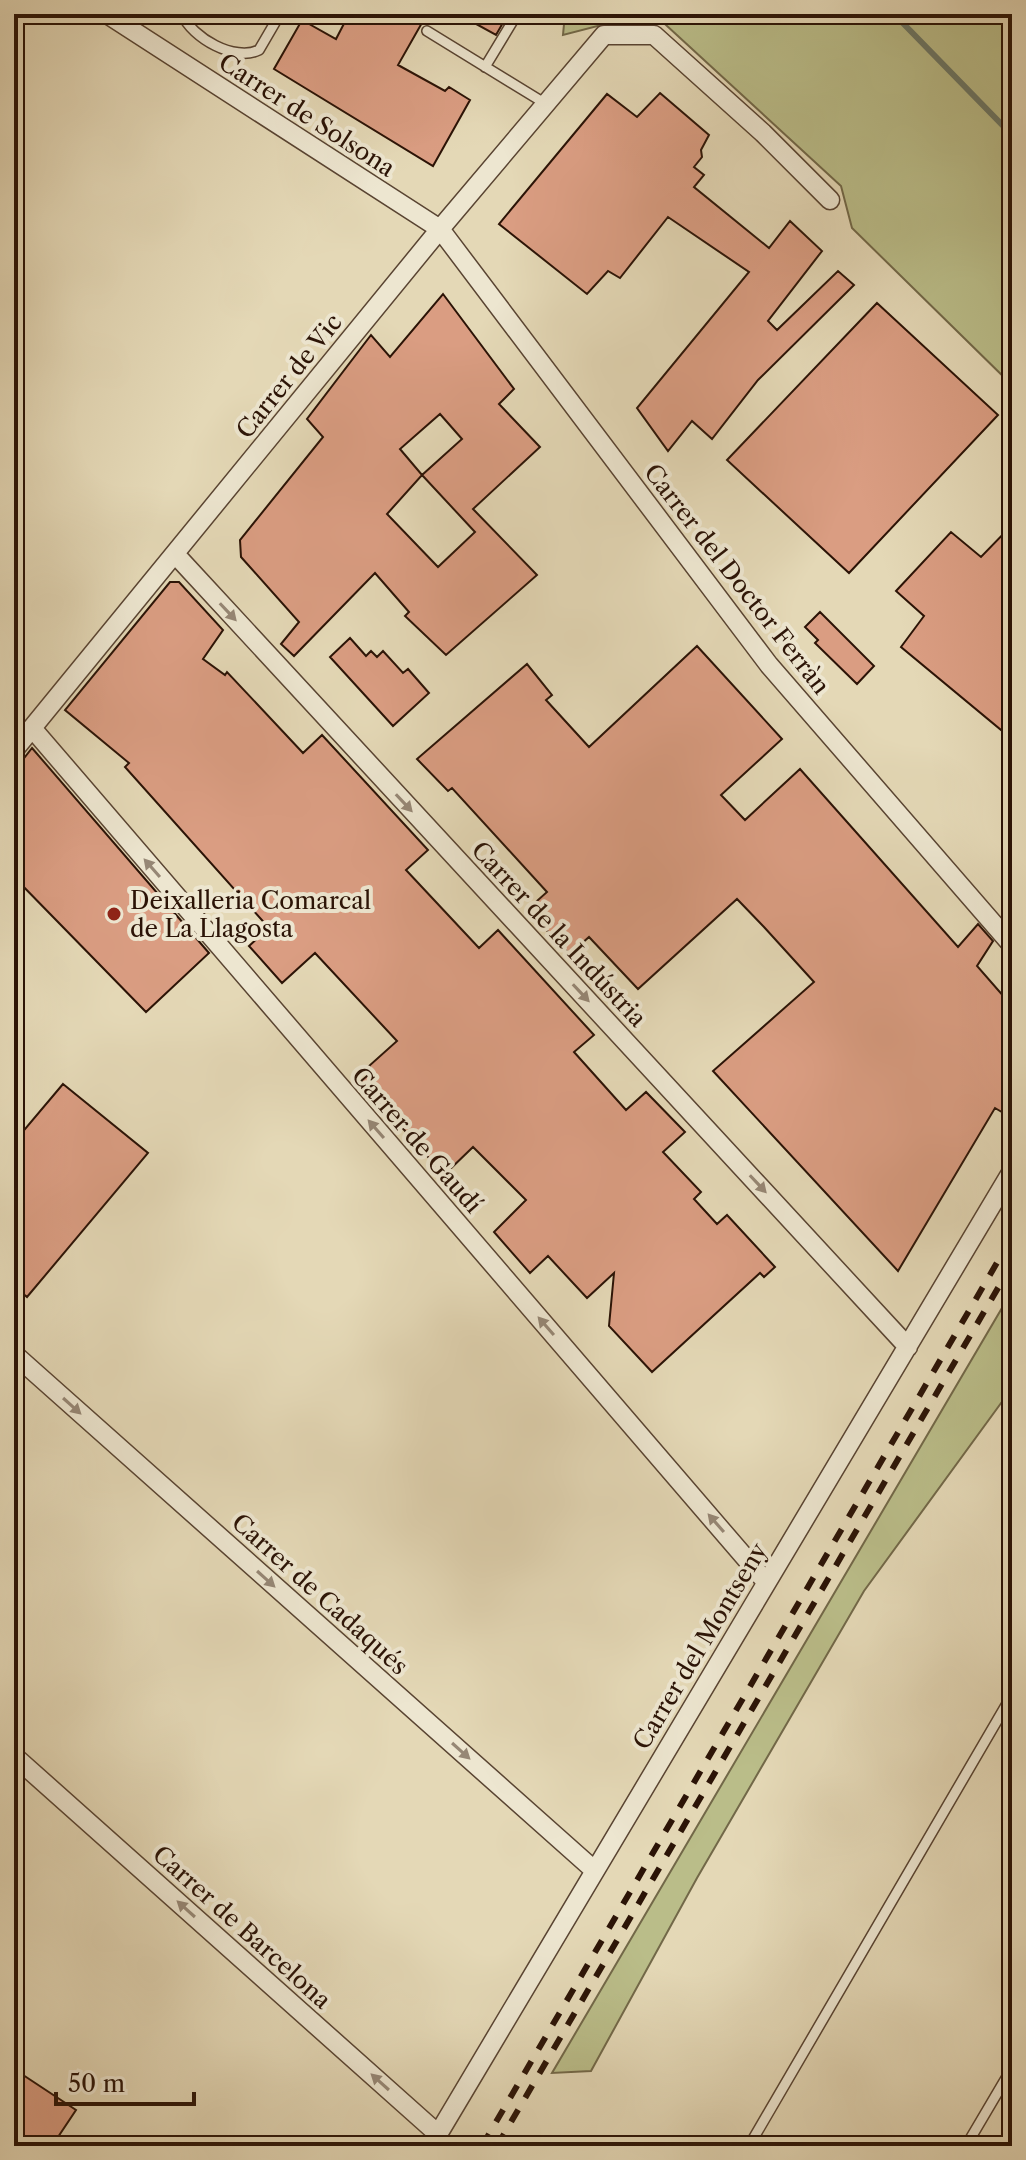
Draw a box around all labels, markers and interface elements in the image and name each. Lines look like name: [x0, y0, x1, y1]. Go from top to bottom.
street label: Carrer de Solsona: [214, 47, 401, 183]
street label: Carrer de Vic: [230, 308, 348, 444]
street label: Carrer del Doctor Ferràn: [638, 458, 836, 700]
one-way arrow: [218, 602, 236, 621]
one-way arrow: [395, 793, 413, 812]
street label: Carrer de la Indústria: [466, 835, 653, 1033]
one-way arrow: [144, 858, 161, 878]
place label: Deixalleria Comarcal de La Llagosta: [130, 886, 371, 943]
marker: Deixalleria Comarcal de La Llagosta: [105, 905, 123, 923]
one-way arrow: [571, 984, 589, 1003]
street label: Carrer de Gaudí: [346, 1061, 488, 1219]
one-way arrow: [368, 1119, 386, 1138]
one-way arrow: [748, 1175, 766, 1194]
one-way arrow: [538, 1316, 555, 1336]
one-way arrow: [63, 1396, 82, 1414]
street label: Carrer de Cadaqués: [226, 1507, 414, 1681]
one-way arrow: [707, 1513, 725, 1533]
street label: Carrer del Montseny: [627, 1537, 773, 1754]
one-way arrow: [257, 1569, 276, 1587]
one-way arrow: [451, 1742, 470, 1760]
street label: Carrer de Barcelona: [147, 1839, 337, 2015]
one-way arrow: [176, 1901, 196, 1918]
scale bar: [56, 2056, 194, 2106]
text: 50 m: [68, 2069, 125, 2098]
one-way arrow: [370, 2074, 390, 2091]

